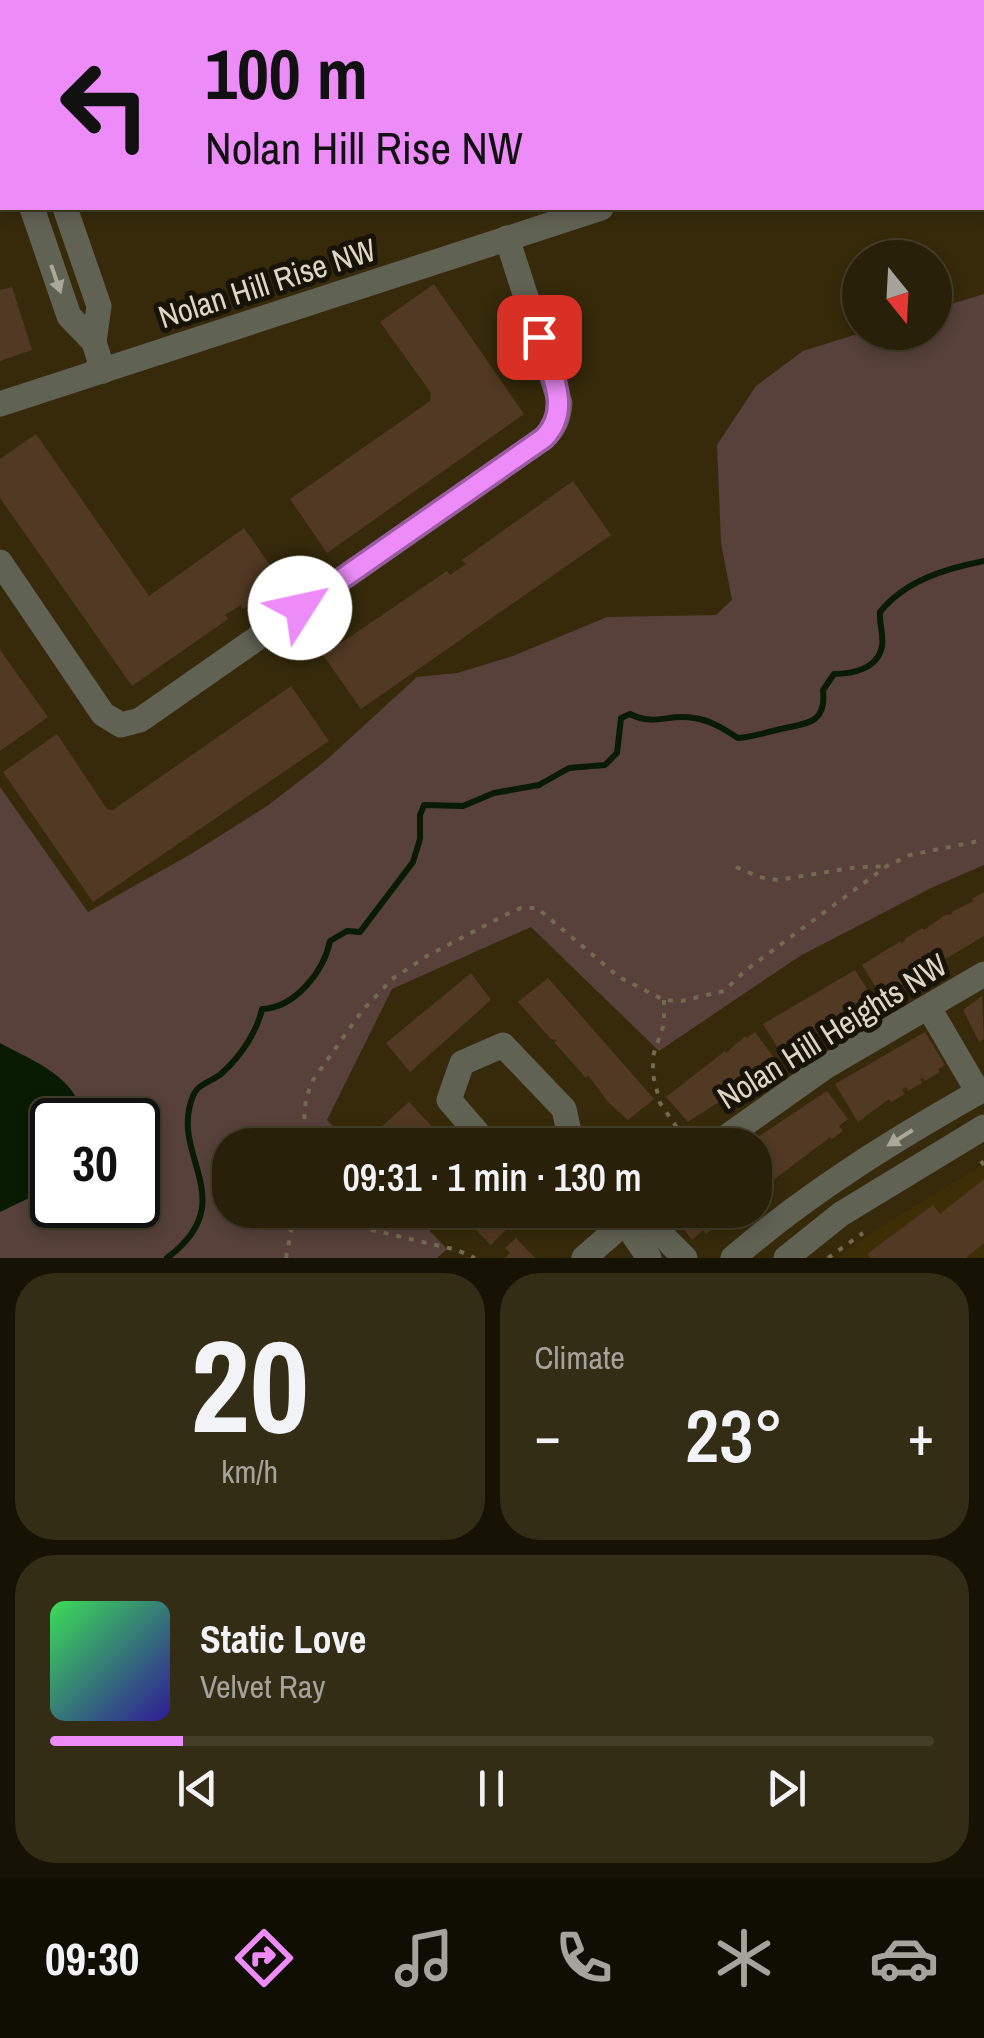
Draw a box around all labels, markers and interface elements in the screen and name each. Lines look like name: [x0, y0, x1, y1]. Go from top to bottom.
text: 100 m: [205, 27, 368, 121]
icon: left: [40, 40, 170, 170]
text: Nolan Hill Rise NW: [205, 117, 523, 178]
street label: Nolan Hill Rise NW: [153, 228, 381, 338]
north arrow: [842, 240, 952, 350]
map controls: [842, 240, 952, 350]
one-way arrow: [49, 264, 64, 294]
pin: [497, 295, 582, 380]
icon: arrive: [512, 310, 567, 365]
position arrow: [248, 556, 352, 660]
street label: Nolan Hill Heights NW: [709, 943, 955, 1119]
speed limit sign: 30: [30, 1098, 160, 1228]
one-way arrow: [886, 1129, 914, 1146]
text: 09:31 · 1 min · 130 m: [342, 1152, 642, 1203]
text: 20: [190, 1297, 309, 1473]
text: Climate: [535, 1336, 625, 1379]
text: 23°: [685, 1384, 783, 1485]
text: −: [535, 1398, 561, 1472]
text: +: [908, 1398, 934, 1472]
text: km/h: [221, 1450, 278, 1493]
text: Static Love: [200, 1614, 366, 1665]
text: Velvet Ray: [200, 1665, 325, 1708]
icon: previous: [170, 1761, 225, 1816]
icon: pause: [464, 1761, 519, 1816]
icon: next: [759, 1761, 814, 1816]
icon: directions: [229, 1923, 299, 1993]
icon: music: [389, 1923, 459, 1993]
icon: phone: [549, 1923, 619, 1993]
icon: climate: [709, 1923, 779, 1993]
icon: car: [869, 1923, 939, 1993]
text: 09:30: [45, 1928, 139, 1989]

